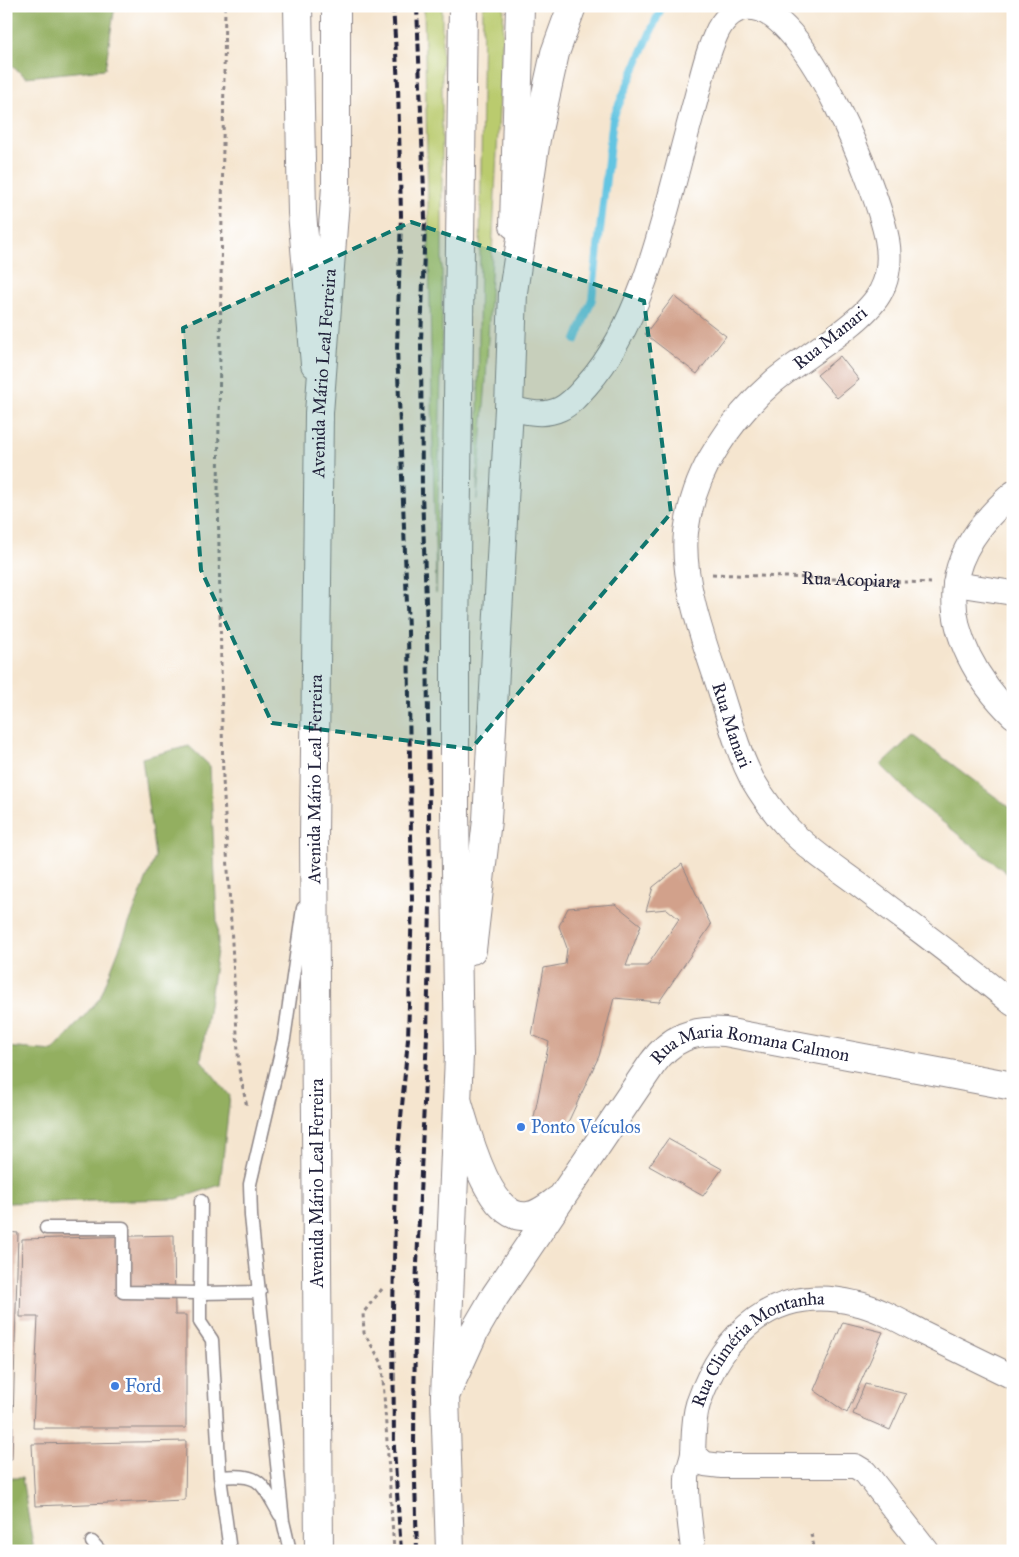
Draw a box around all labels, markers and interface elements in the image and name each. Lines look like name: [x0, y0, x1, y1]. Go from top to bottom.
street label: Avenida Mário Leal Ferreira: [307, 267, 341, 479]
street label: Rua Manari: [789, 301, 871, 374]
street label: Rua Acopiara: [801, 567, 901, 593]
street label: Avenida Mário Leal Ferreira: [303, 674, 327, 885]
street label: Rua Manari: [707, 680, 756, 771]
text: Rua Maria Romana Calmon: [646, 1020, 852, 1068]
street label: Rua Maria Romana Calmon: [649, 1047, 857, 1079]
street label: Avenida Mário Leal Ferreira: [306, 1078, 328, 1289]
place label: Ponto Veículos: [531, 1116, 641, 1138]
marker: Ponto Veículos: [515, 1121, 527, 1133]
street label: Rua Climéria Montanha: [687, 1287, 825, 1410]
place label: Ford: [125, 1375, 161, 1397]
marker: Ford: [109, 1380, 121, 1392]

